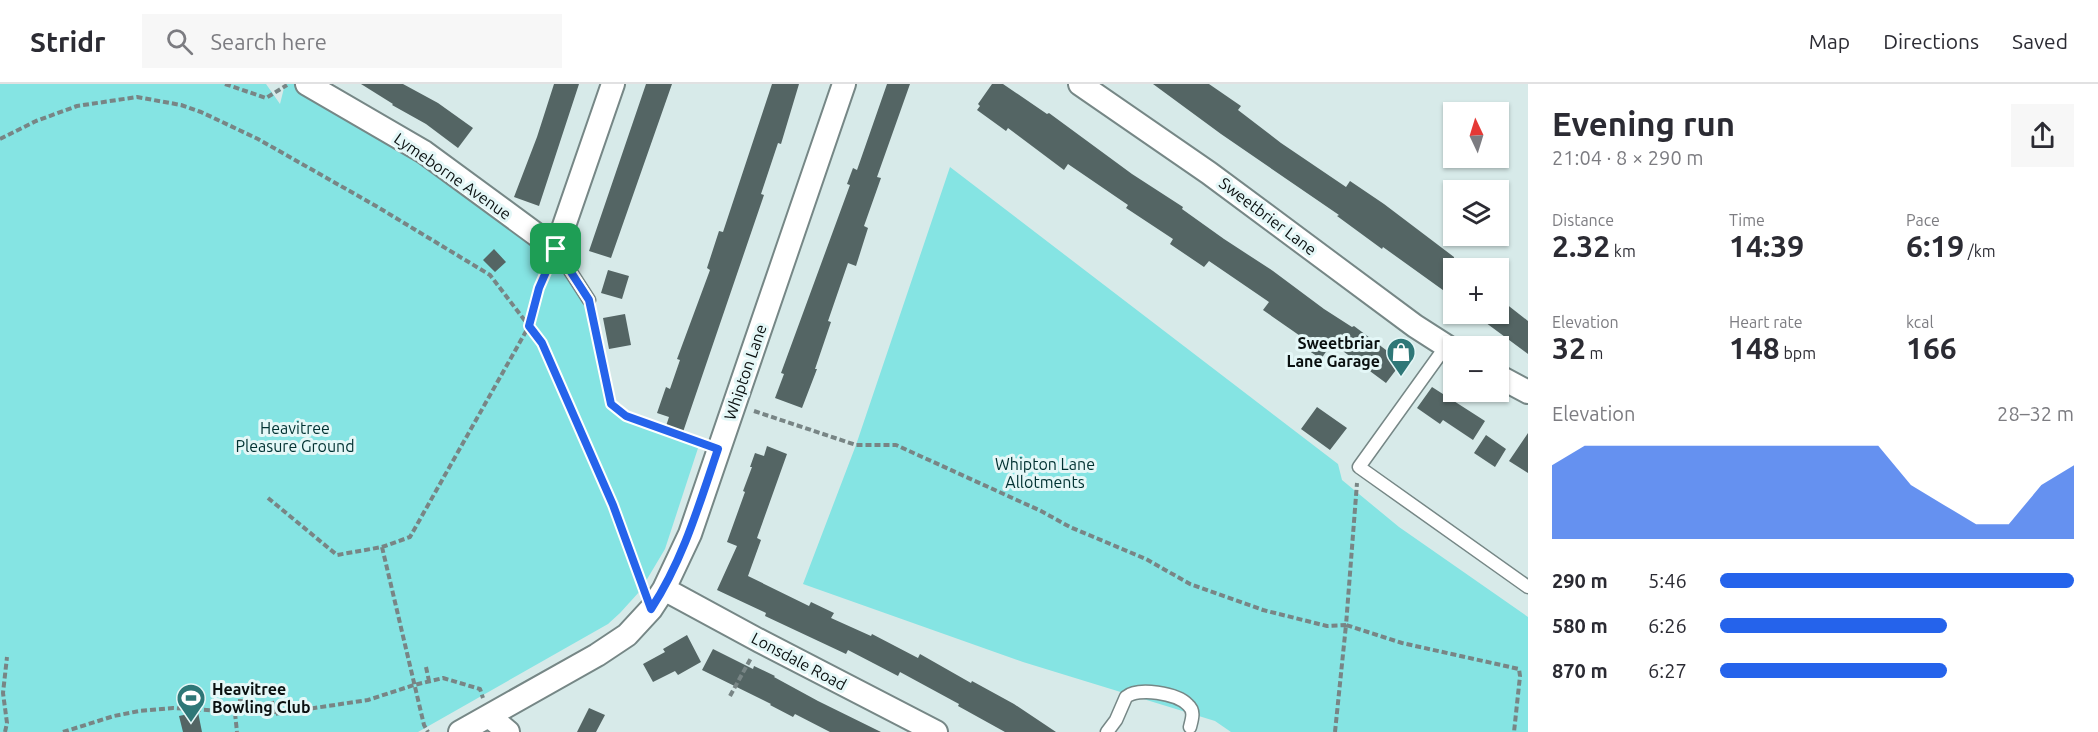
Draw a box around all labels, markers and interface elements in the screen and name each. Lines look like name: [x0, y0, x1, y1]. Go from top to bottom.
search box: [142, 14, 562, 68]
icon: search: [163, 25, 196, 58]
text: Stridr: [30, 26, 106, 57]
text: Search here: [211, 29, 327, 54]
text: Map: [1809, 29, 1850, 53]
text: Directions: [1883, 29, 1979, 53]
text: Saved: [2012, 29, 2068, 53]
north arrow: [1443, 102, 1509, 168]
map controls: [1443, 102, 1509, 402]
button: share: [2011, 104, 2074, 167]
text: Evening run: [1552, 105, 1735, 142]
street label: Lymeborne Avenue: [391, 129, 515, 223]
text: 21:04 · 8 × 290 m: [1552, 146, 1704, 169]
street label: Sweetbrier Lane: [1216, 174, 1320, 258]
button: layers: [1443, 180, 1509, 246]
text: Distance: [1552, 211, 1614, 229]
text: Time: [1729, 211, 1765, 229]
text: Pace: [1906, 211, 1940, 229]
pin: [530, 223, 581, 274]
text: 2.32: [1552, 229, 1610, 263]
text: 14:39: [1729, 229, 1804, 263]
text: 6:19: [1906, 229, 1964, 263]
icon: arrive: [539, 232, 572, 265]
text: km: [1610, 242, 1636, 260]
text: /km: [1964, 242, 1996, 260]
button: +: [1443, 258, 1509, 324]
text: Elevation: [1552, 313, 1619, 331]
text: Heart rate: [1729, 313, 1803, 331]
text: kcal: [1906, 313, 1934, 331]
street label: Whipton Lane: [720, 322, 770, 422]
text: 32: [1552, 331, 1586, 365]
text: 148: [1729, 331, 1780, 365]
text: 166: [1906, 331, 1957, 365]
place label: Sweetbriar Lane Garage: [1286, 334, 1380, 370]
shop icon: Sweetbriar Lane Garage: [1385, 336, 1417, 378]
button: −: [1443, 336, 1509, 402]
text: m: [1586, 344, 1603, 362]
text: bpm: [1780, 344, 1816, 362]
text: Elevation: [1552, 402, 1635, 425]
text: 28–32 m: [1997, 402, 2074, 425]
park label: Heavitree Pleasure Ground: [235, 419, 355, 455]
park label: Whipton Lane Allotments: [995, 455, 1095, 491]
text: 290 m: [1552, 569, 1608, 592]
text: 5:46: [1648, 569, 1687, 592]
text: 580 m: [1552, 614, 1608, 637]
text: 6:26: [1648, 614, 1687, 637]
street label: Lonsdale Road: [749, 628, 849, 694]
text: 870 m: [1552, 659, 1608, 682]
text: 6:27: [1648, 659, 1687, 682]
place label: Heavitree Bowling Club: [212, 680, 311, 716]
sports icon: Heavitree Bowling Club: [175, 682, 207, 724]

